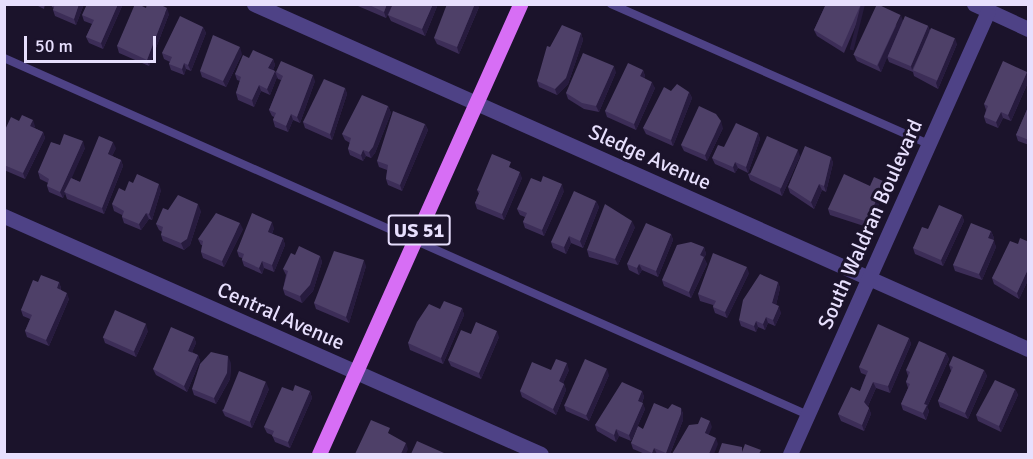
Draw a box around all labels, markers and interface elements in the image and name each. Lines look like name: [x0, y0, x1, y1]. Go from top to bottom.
scale bar: [27, 24, 159, 62]
text: 50 m: [35, 35, 73, 57]
street label: South Waldran Boulevard: [812, 115, 928, 333]
street label: Sledge Avenue: [585, 119, 715, 195]
road number: US 51: [388, 213, 450, 247]
street label: Central Avenue: [214, 277, 348, 355]

